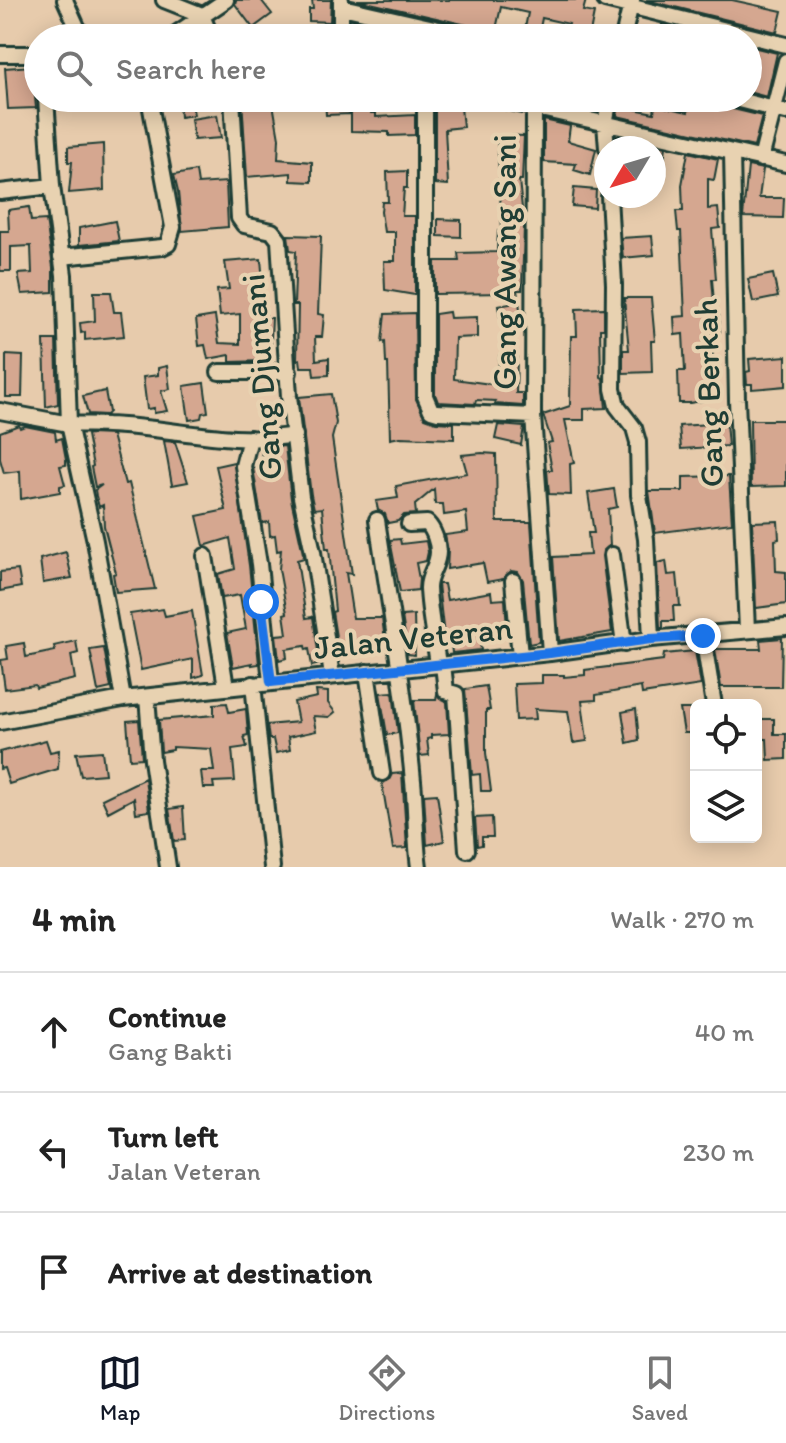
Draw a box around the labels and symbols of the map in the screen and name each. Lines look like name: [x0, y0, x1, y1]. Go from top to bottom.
street label: Gang Awang Sani: [484, 134, 525, 390]
north arrow: [594, 136, 666, 208]
street label: Gang Djumani: [232, 272, 291, 482]
street label: Gang Berkah: [685, 298, 732, 488]
route start: [243, 584, 279, 620]
street label: Jalan Veteran: [312, 607, 514, 668]
route end: [685, 618, 721, 654]

